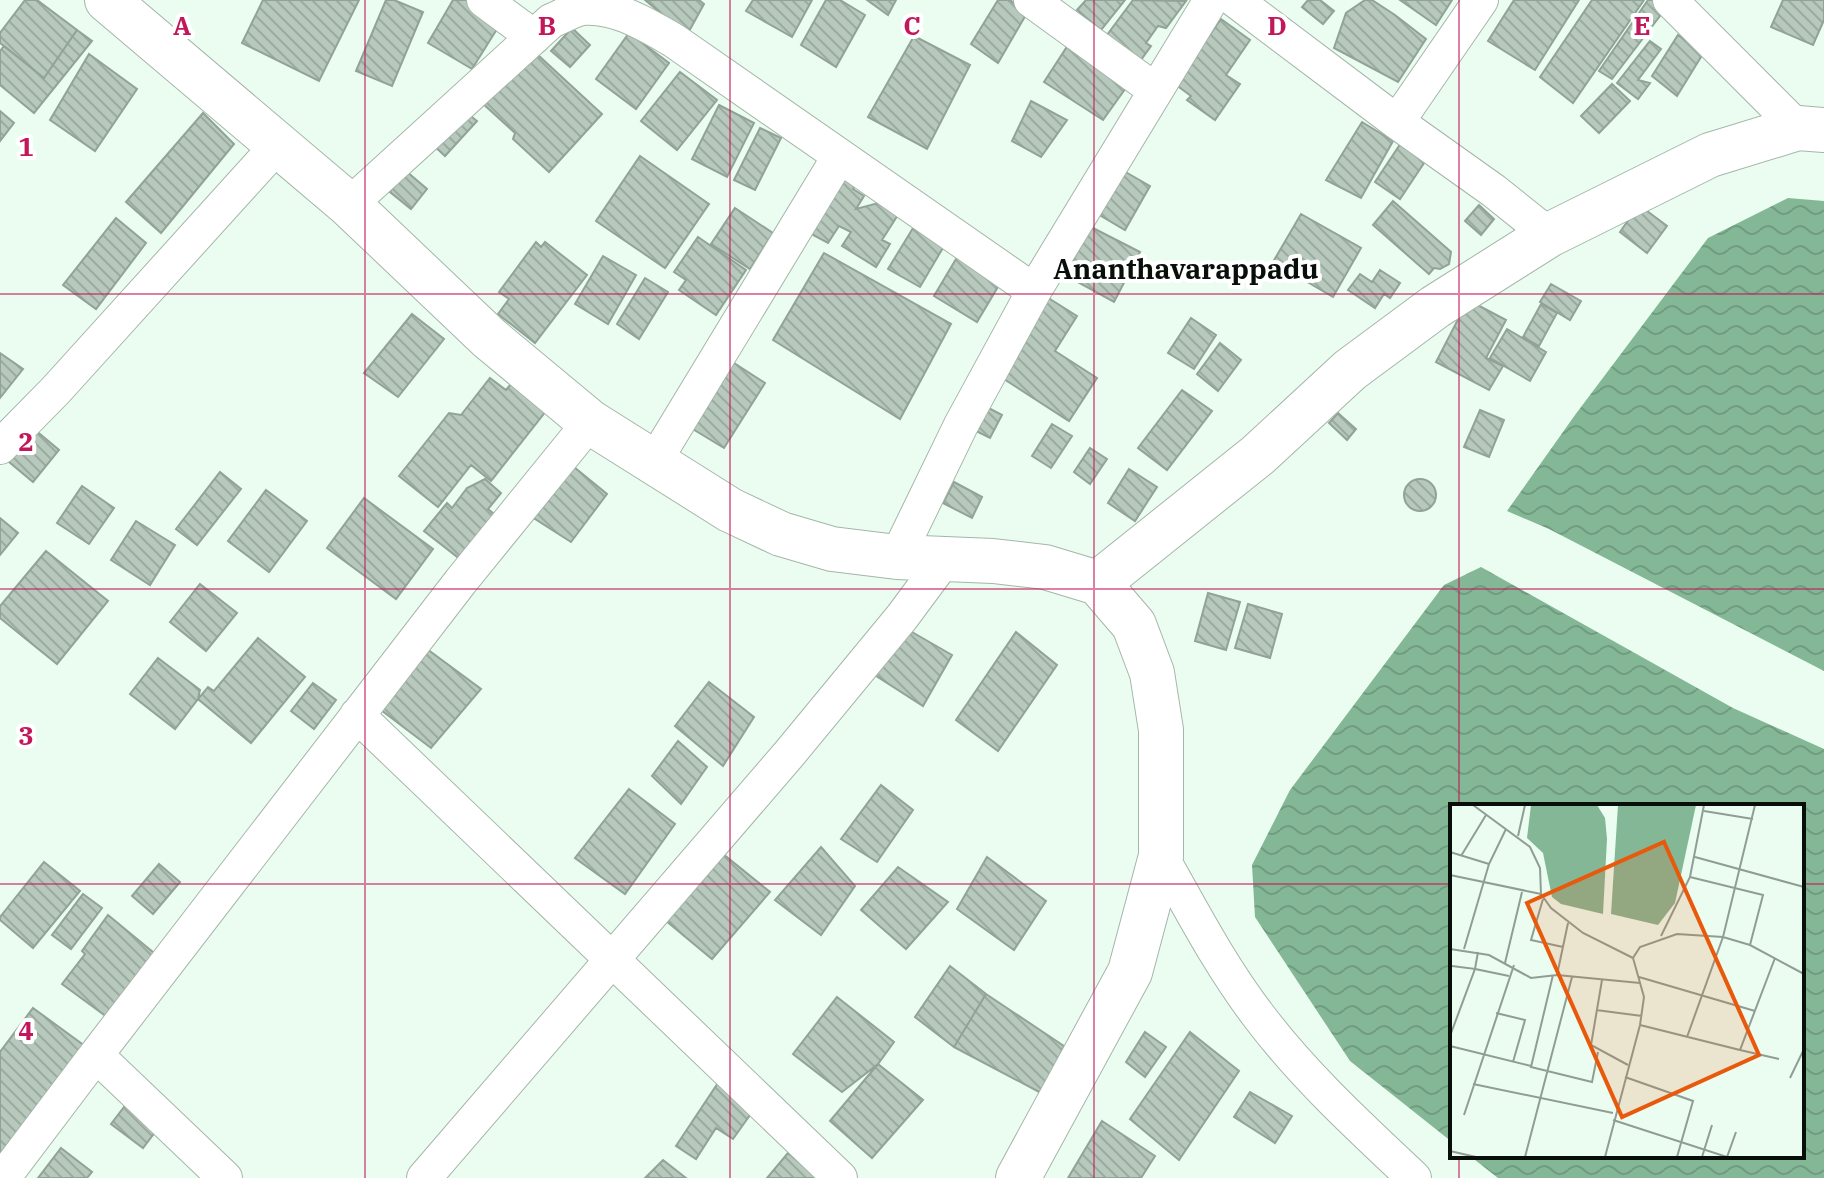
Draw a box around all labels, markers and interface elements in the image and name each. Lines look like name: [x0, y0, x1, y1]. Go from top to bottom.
text: A: [173, 8, 191, 42]
text: B: [538, 8, 556, 42]
text: C: [903, 8, 921, 42]
text: D: [1267, 8, 1287, 42]
text: E: [1633, 8, 1651, 42]
text: 1: [18, 129, 34, 163]
district label: Ananthavarappadu: [1053, 250, 1319, 287]
text: 2: [18, 424, 34, 458]
text: 3: [18, 718, 34, 752]
inset map: [1450, 804, 1804, 1158]
text: 4: [18, 1013, 34, 1047]

